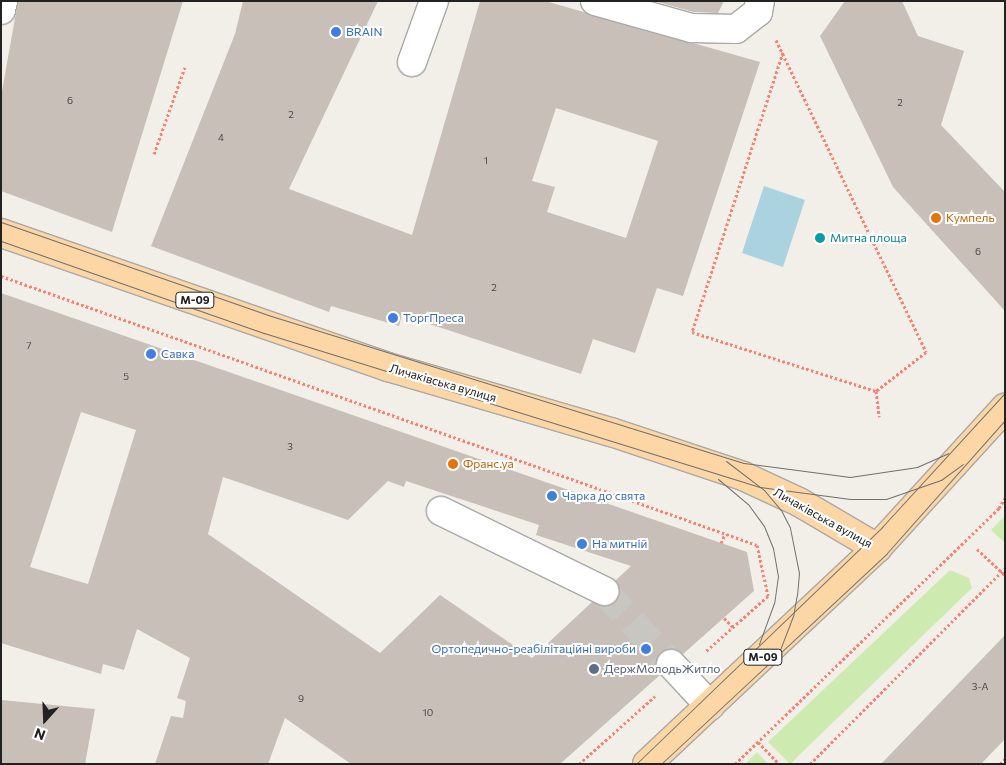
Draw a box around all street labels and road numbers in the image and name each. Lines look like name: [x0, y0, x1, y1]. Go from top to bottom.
road number: М-09: [175, 292, 215, 308]
street label: Личаківська вулиця: [388, 361, 498, 405]
street label: Личаківська вулиця: [771, 485, 875, 551]
road number: М-09: [743, 649, 783, 666]

